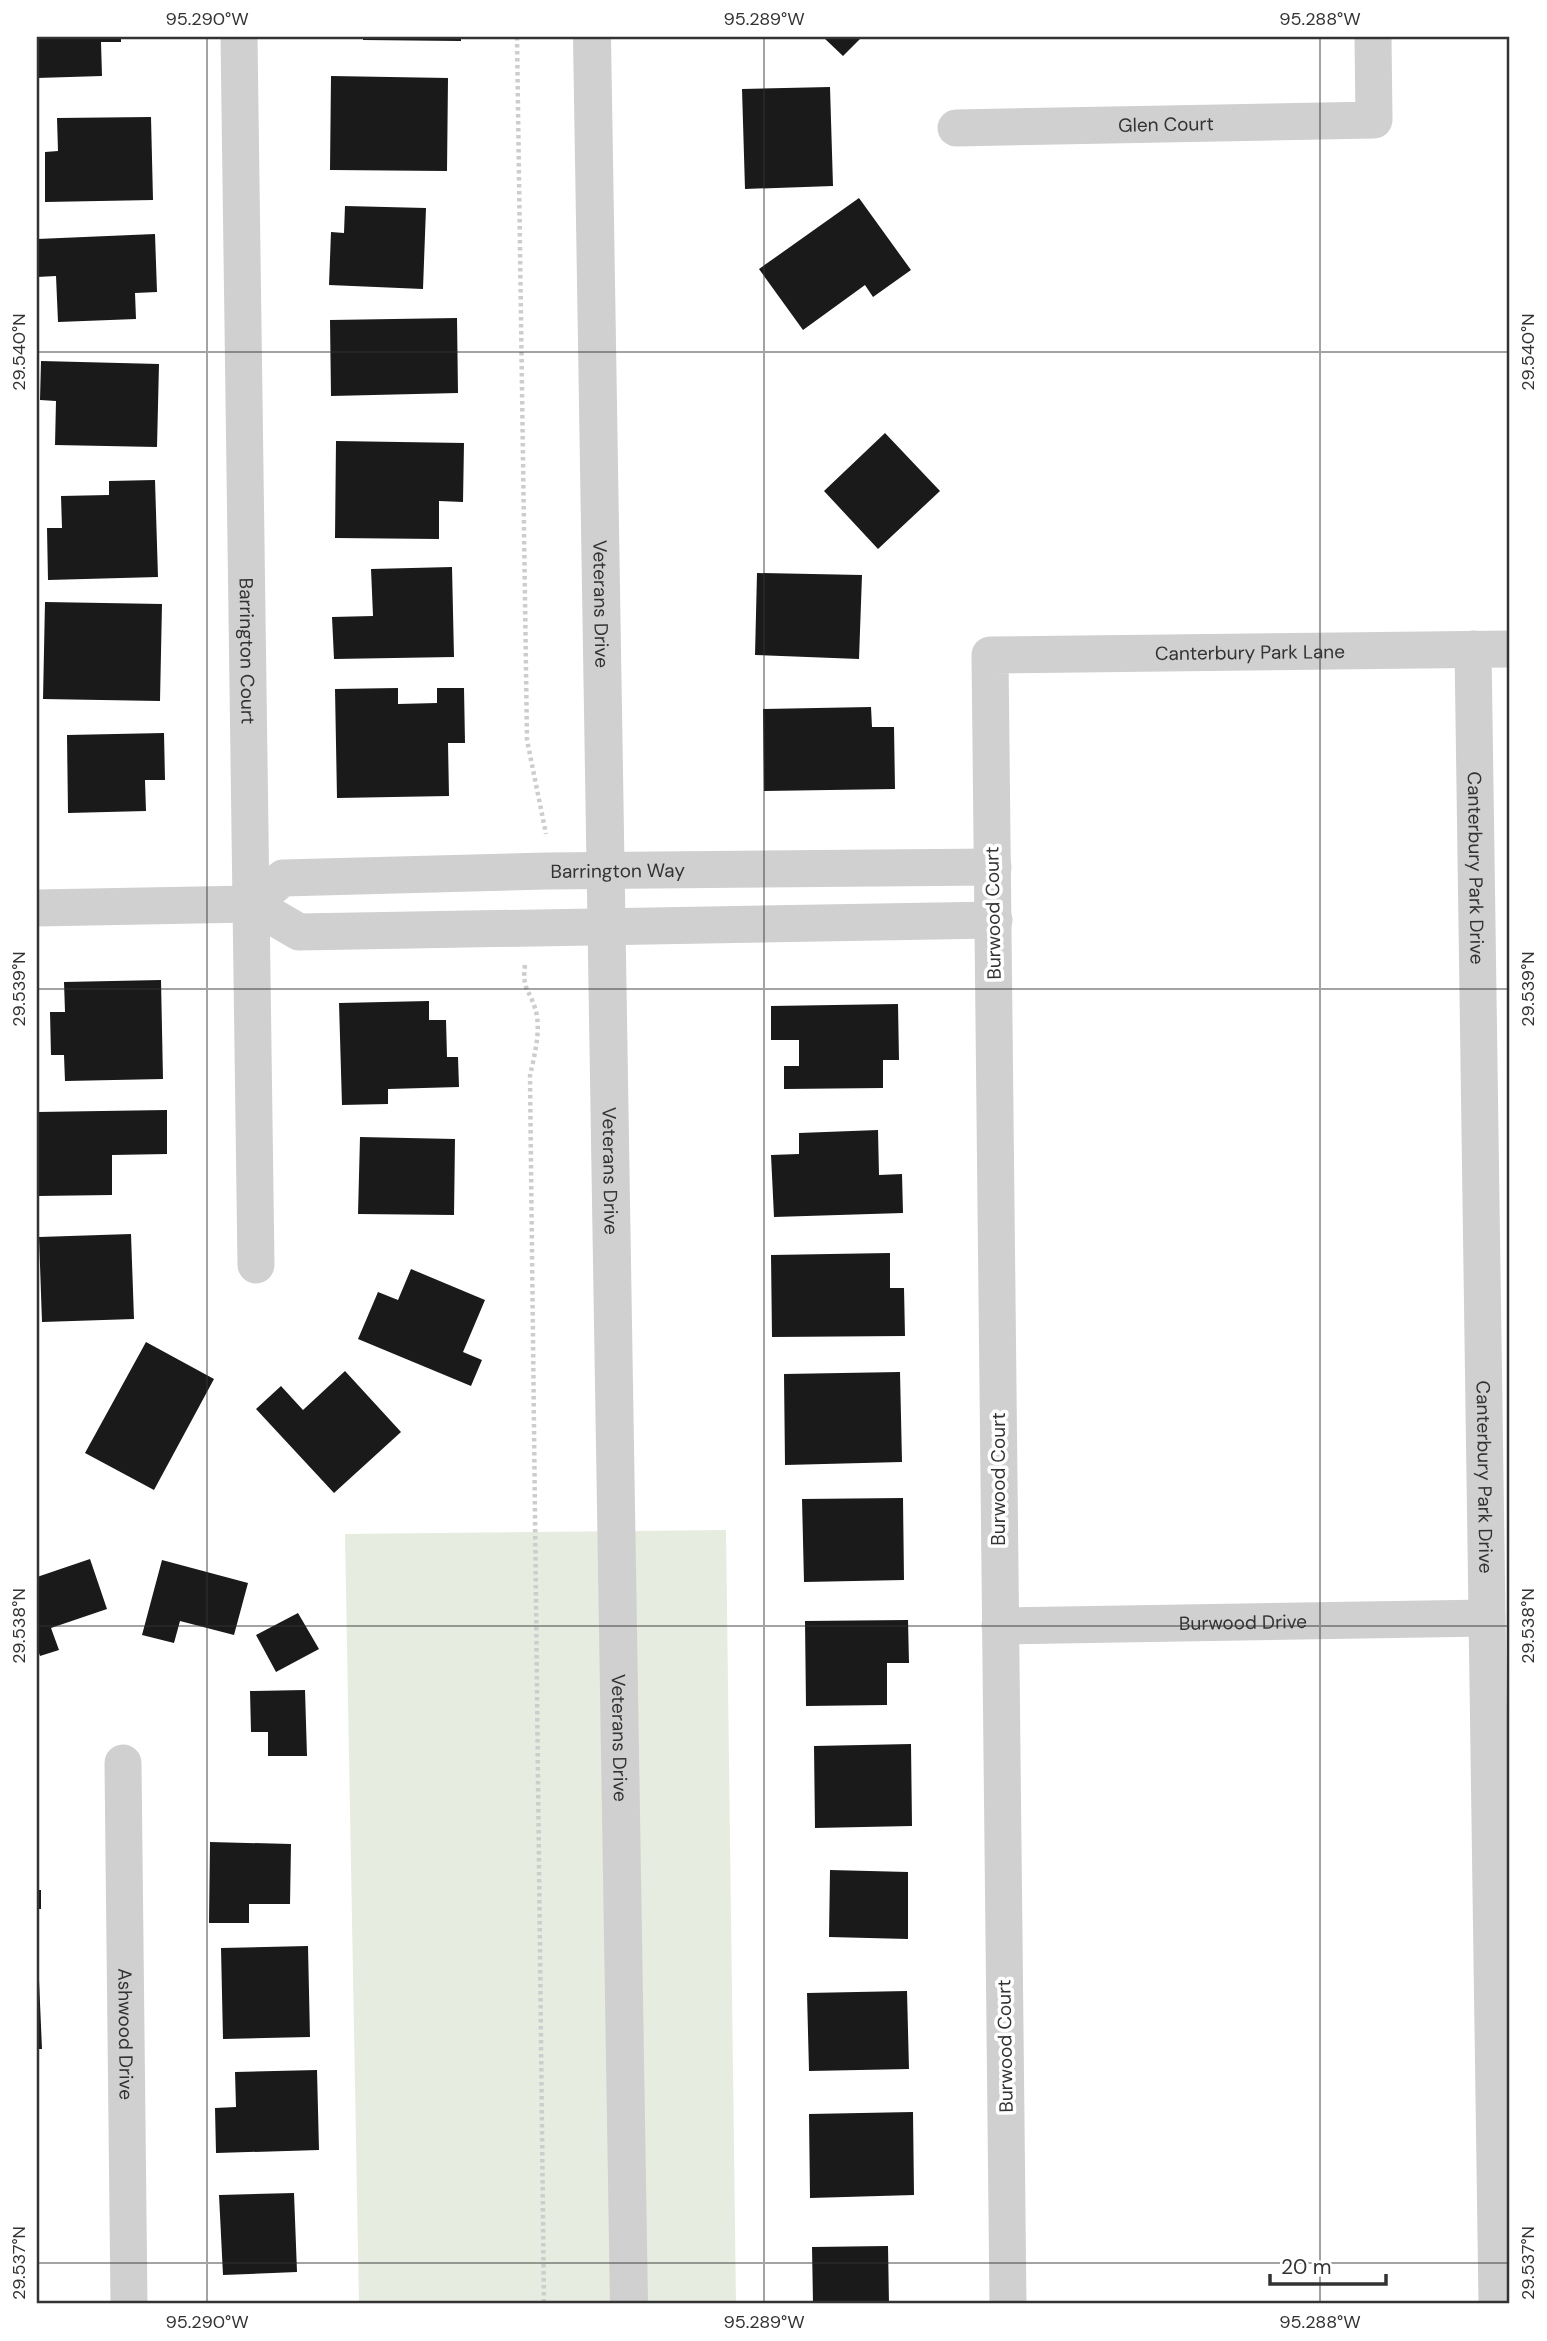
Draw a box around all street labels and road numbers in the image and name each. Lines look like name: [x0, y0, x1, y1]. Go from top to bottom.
street label: Glen Court: [1118, 111, 1214, 137]
street label: Veterans Drive: [588, 540, 615, 668]
street label: Barrington Court: [234, 577, 261, 724]
street label: Canterbury Park Lane: [1155, 638, 1345, 666]
street label: Canterbury Park Drive: [1462, 771, 1490, 965]
street label: Burwood Court: [979, 846, 1007, 980]
street label: Barrington Way: [550, 857, 685, 883]
street label: Veterans Drive: [597, 1107, 624, 1235]
street label: Canterbury Park Drive: [1471, 1380, 1499, 1574]
street label: Burwood Court: [986, 1412, 1011, 1546]
street label: Burwood Drive: [1179, 1608, 1307, 1636]
street label: Veterans Drive: [606, 1674, 633, 1802]
street label: Ashwood Drive: [113, 1968, 139, 2100]
street label: Burwood Court: [991, 1979, 1019, 2113]

